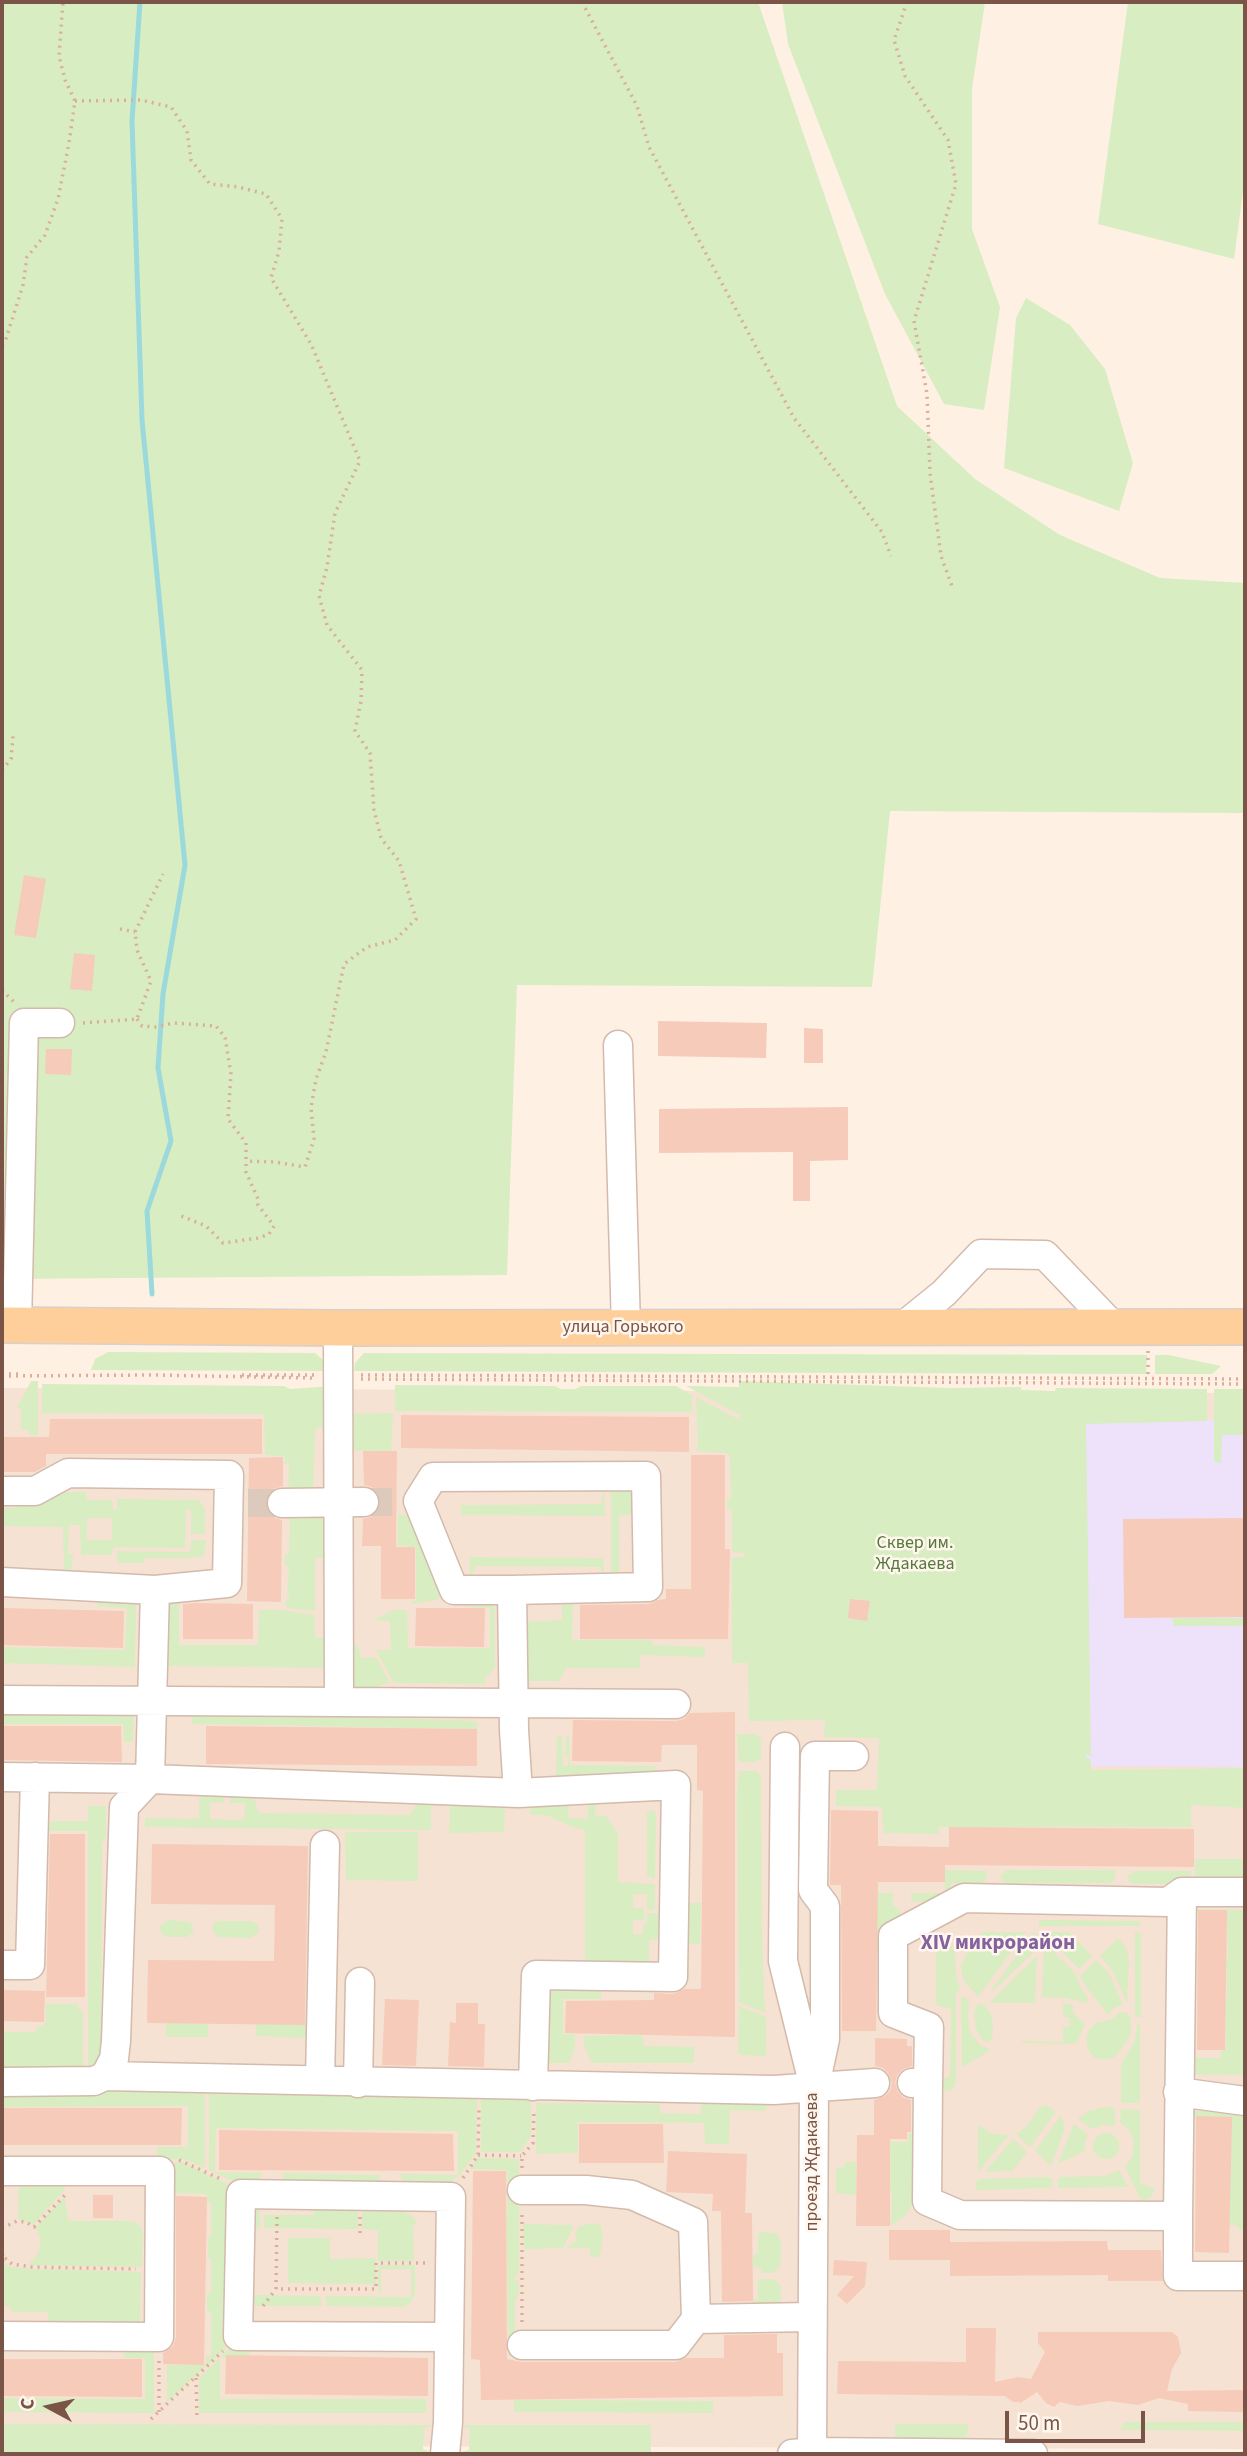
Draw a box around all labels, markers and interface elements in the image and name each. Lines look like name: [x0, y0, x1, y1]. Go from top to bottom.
street label: улица Горького: [562, 1317, 684, 1339]
park label: Сквер им. Ждакаева: [876, 1533, 954, 1576]
district label: XIV микрорайон: [921, 1931, 1075, 1957]
street label: проезд Ждакаева: [802, 2092, 824, 2232]
north arrow: [14, 2372, 84, 2442]
scale bar: [1009, 2396, 1149, 2440]
text: С: [14, 2397, 42, 2411]
text: 50 m: [1018, 2408, 1060, 2438]

